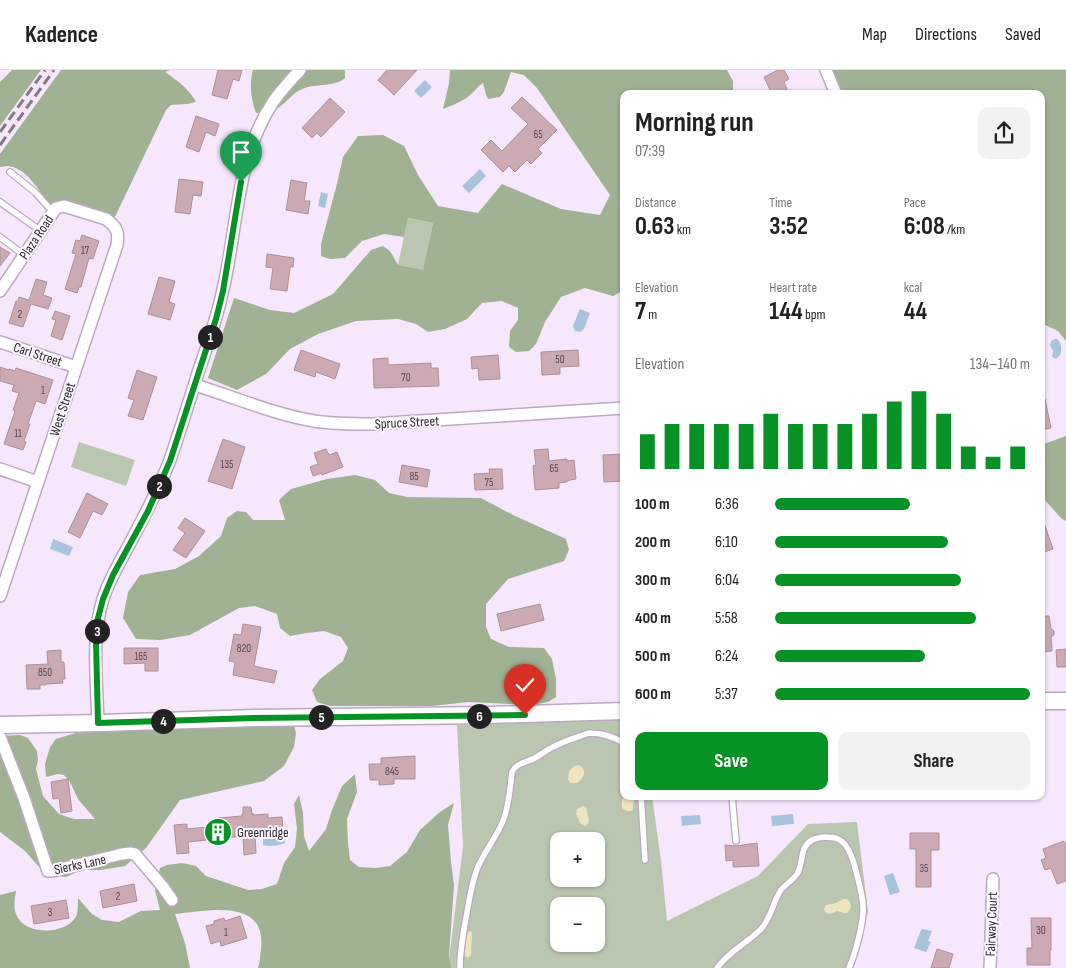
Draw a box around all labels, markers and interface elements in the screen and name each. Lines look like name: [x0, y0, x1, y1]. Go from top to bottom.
text: Kadence: [25, 20, 98, 49]
text: Map: [862, 24, 887, 45]
text: Directions: [915, 24, 977, 45]
text: Saved: [1005, 24, 1041, 45]
text: Morning run: [635, 106, 754, 139]
button: share: [978, 107, 1030, 159]
house number: 65: [533, 128, 543, 141]
pin: [220, 131, 262, 182]
icon: arrive: [227, 138, 255, 166]
text: 07:39: [635, 142, 665, 161]
text: Distance: [635, 194, 676, 211]
text: Time: [769, 194, 792, 211]
text: Pace: [904, 194, 926, 211]
text: 0.63: [635, 211, 675, 242]
text: 3:52: [769, 211, 808, 242]
text: 6:08: [904, 211, 945, 242]
street label: Plaza Road: [15, 212, 57, 263]
text: km: [675, 221, 691, 238]
text: /km: [945, 221, 965, 238]
house number: 17: [81, 244, 90, 257]
text: Elevation: [635, 279, 678, 296]
text: Heart rate: [769, 279, 817, 296]
text: kcal: [904, 279, 922, 296]
text: 7: [635, 296, 646, 327]
text: 144: [769, 296, 803, 327]
text: 44: [904, 296, 927, 327]
text: m: [646, 306, 657, 323]
text: bpm: [803, 306, 826, 323]
house number: 2: [18, 308, 23, 321]
pin: 1: [198, 324, 222, 350]
text: 1: [208, 329, 213, 346]
street label: Carl Street: [11, 339, 64, 370]
house number: 50: [555, 353, 565, 366]
text: Elevation: [635, 355, 684, 374]
text: 134–140 m: [970, 355, 1030, 374]
house number: 70: [401, 371, 411, 384]
street label: West Street: [46, 380, 79, 438]
house number: 1: [41, 384, 45, 397]
street label: Spruce Street: [374, 412, 440, 433]
house number: 11: [14, 427, 22, 440]
house number: 135: [221, 458, 233, 471]
house number: 65: [549, 462, 559, 475]
house number: 85: [409, 470, 419, 483]
pin: 2: [146, 474, 172, 498]
house number: 75: [485, 476, 493, 489]
text: 2: [156, 478, 163, 495]
text: 100 m: [635, 495, 670, 514]
text: 6:36: [715, 495, 739, 514]
text: 200 m: [635, 533, 670, 552]
text: 6:10: [715, 533, 738, 552]
text: 300 m: [635, 571, 671, 590]
text: 6:04: [715, 571, 739, 590]
text: 400 m: [635, 609, 671, 628]
text: 5:58: [715, 609, 738, 628]
pin: 3: [84, 618, 110, 644]
text: 3: [94, 623, 101, 640]
house number: 820: [237, 642, 251, 655]
text: 500 m: [635, 647, 670, 666]
text: 6:24: [715, 647, 738, 666]
house number: 165: [134, 650, 148, 663]
pin: [504, 664, 546, 715]
house number: 850: [38, 666, 52, 679]
icon: check: [511, 671, 539, 699]
text: 600 m: [635, 685, 671, 704]
text: 5:37: [715, 685, 738, 704]
pin: 5: [308, 704, 334, 730]
pin: 6: [466, 704, 492, 728]
pin: 4: [150, 708, 176, 734]
text: 6: [476, 708, 483, 725]
text: 5: [318, 709, 325, 726]
text: 4: [160, 713, 167, 730]
button: Save: [635, 732, 828, 790]
button: Share: [838, 732, 1030, 790]
house number: 845: [385, 765, 399, 778]
building icon: Greenridge: [203, 817, 233, 847]
place label: Greenridge: [237, 824, 289, 841]
map controls: [550, 832, 605, 952]
button: +: [550, 832, 605, 887]
street label: Sierks Lane: [52, 851, 108, 878]
house number: 35: [919, 862, 929, 875]
house number: 2: [116, 890, 121, 903]
street label: Fairway Court: [982, 891, 1001, 957]
button: −: [550, 897, 605, 952]
house number: 3: [48, 906, 53, 919]
house number: 30: [1036, 924, 1046, 937]
house number: 1: [224, 926, 228, 939]

